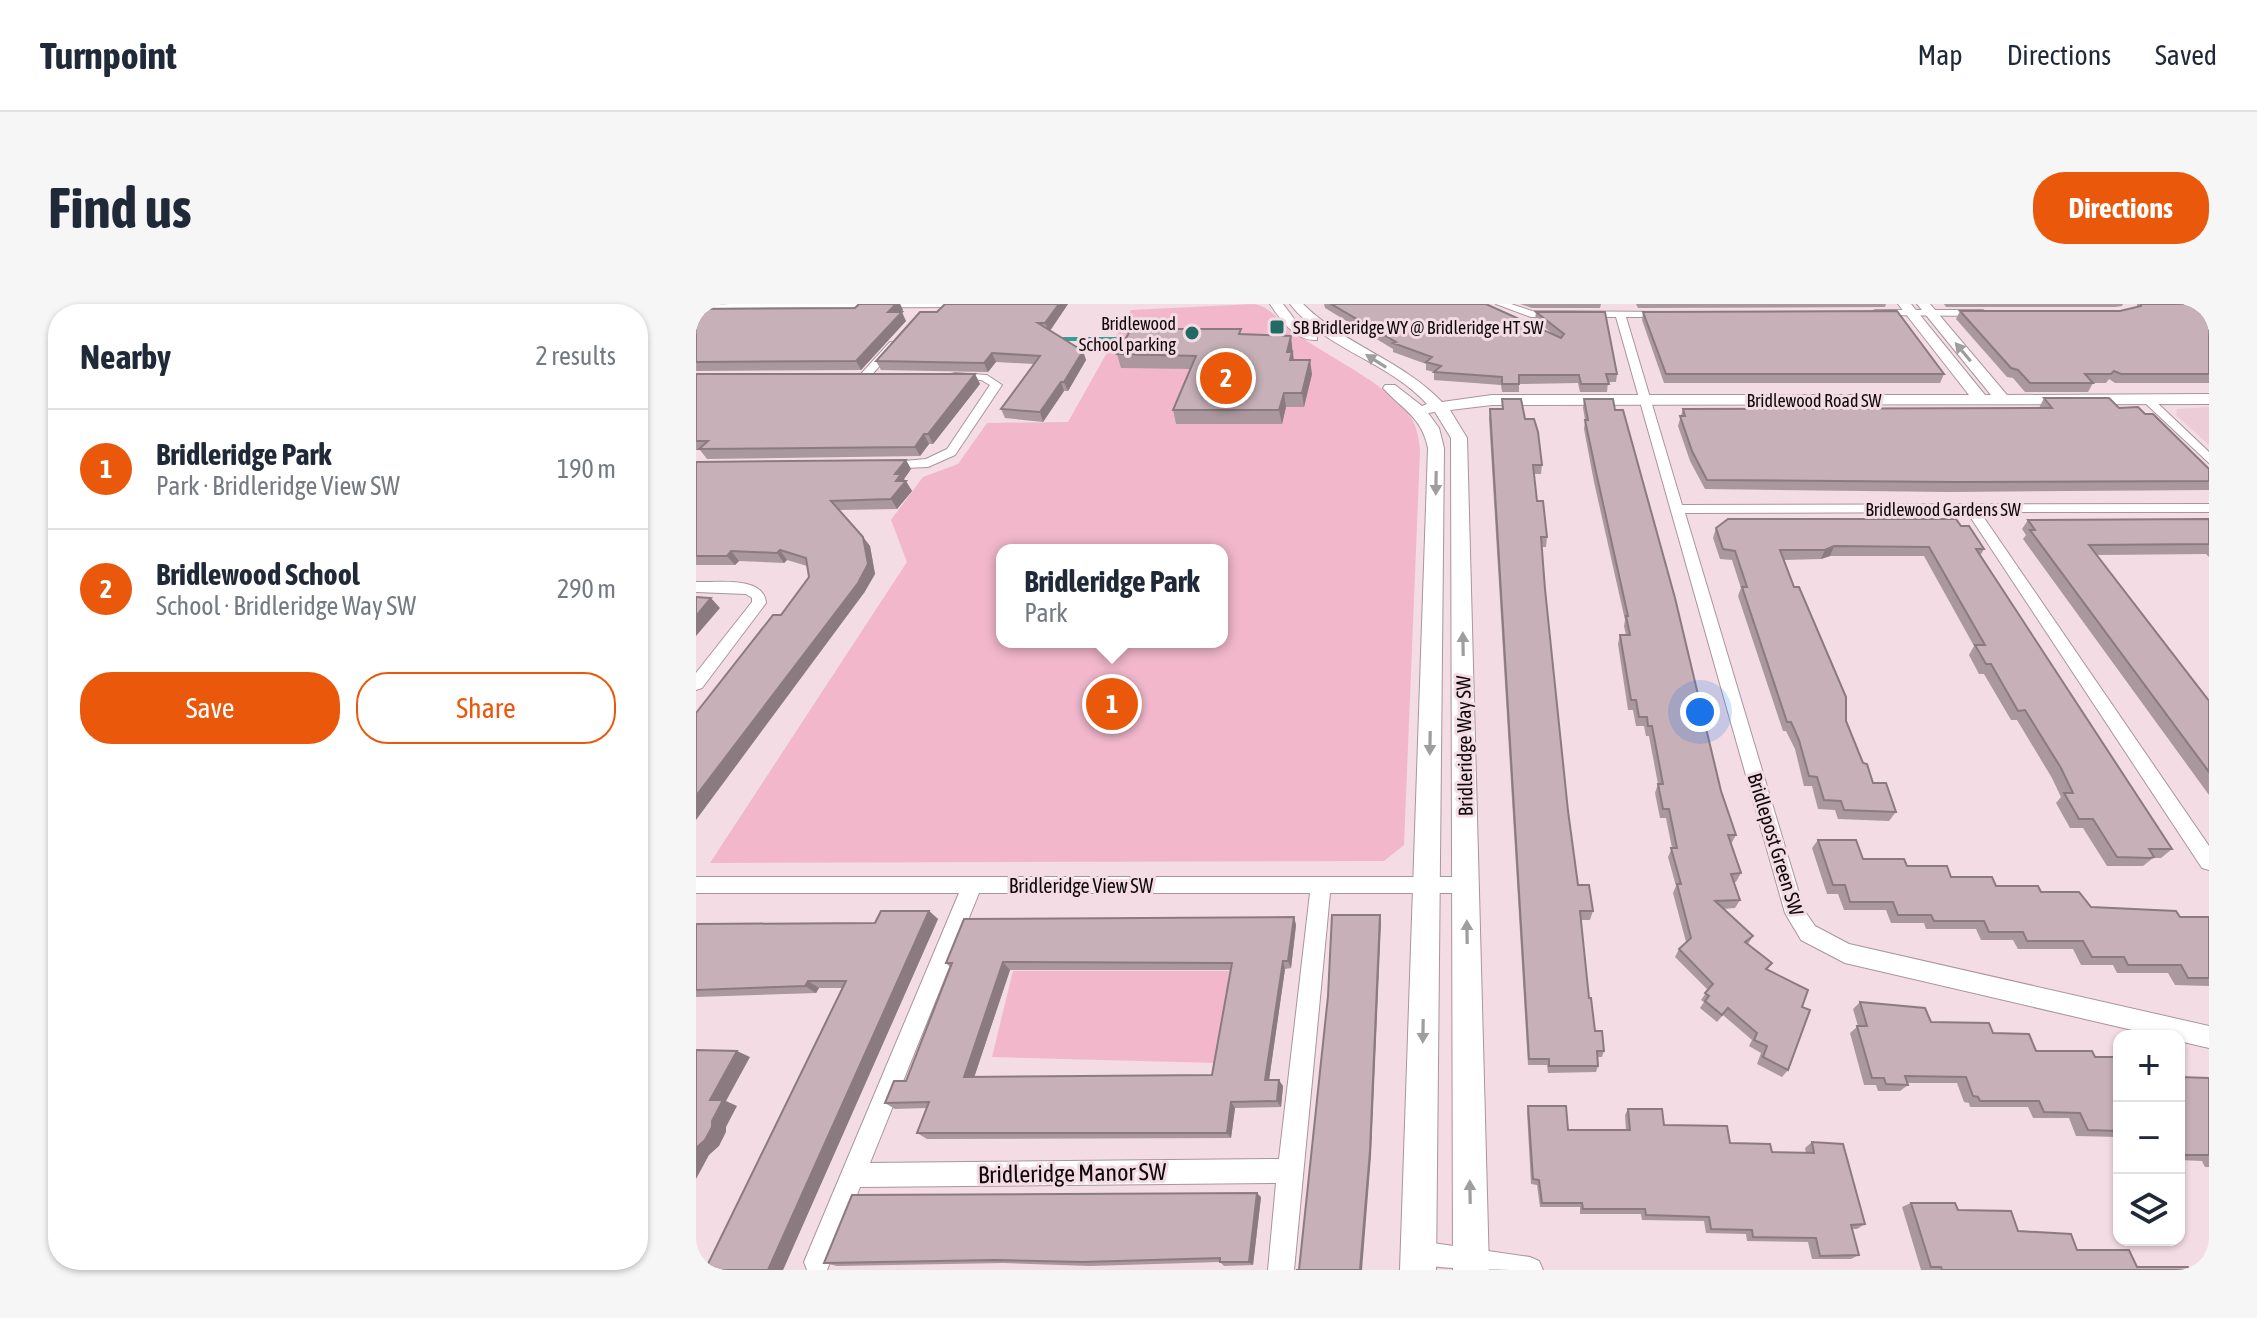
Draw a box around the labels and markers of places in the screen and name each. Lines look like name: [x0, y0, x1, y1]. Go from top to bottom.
place label: Bridlewood School parking: [1079, 313, 1176, 355]
place label: SB Bridleridge WY @ Bridleridge HT SW: [1293, 317, 1544, 338]
marker: SB Bridleridge WY @ Bridleridge HT SW: [1268, 318, 1286, 336]
marker: Bridlewood School parking: [1183, 324, 1201, 342]
pin: 2: [1200, 348, 1252, 408]
pin: 1: [1086, 674, 1138, 734]

